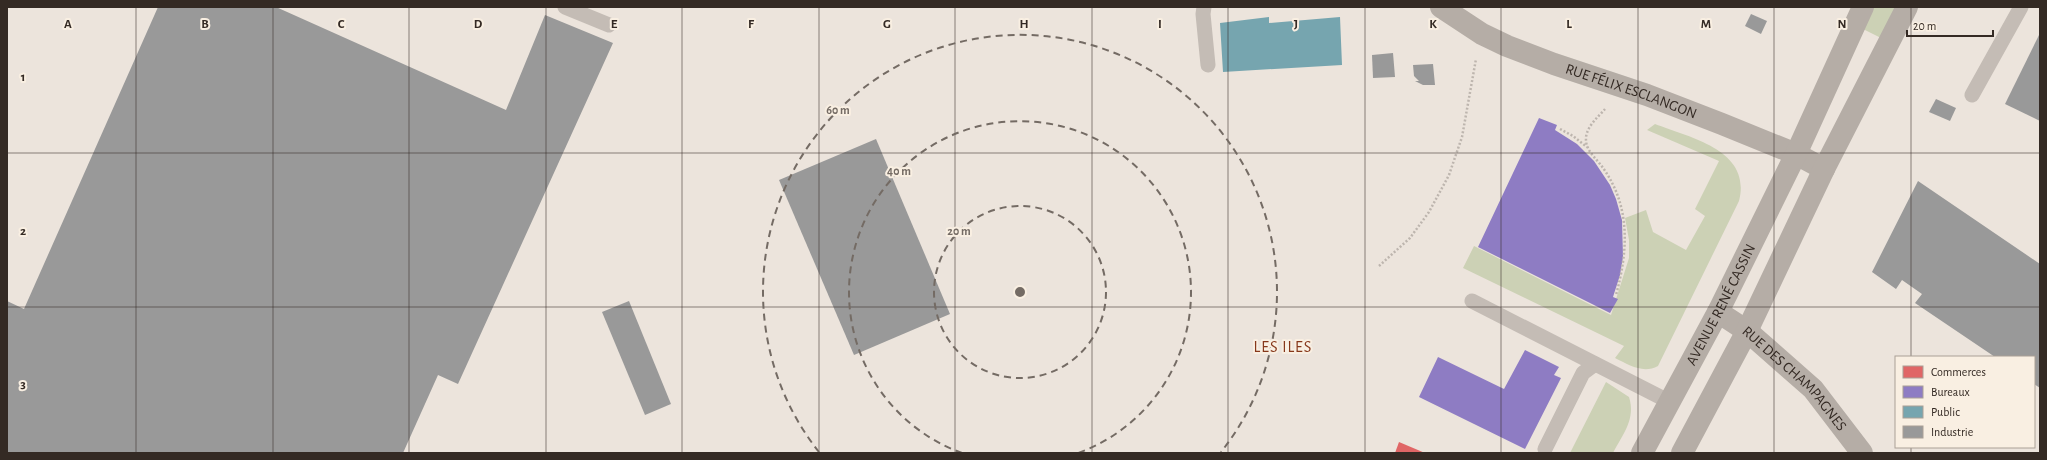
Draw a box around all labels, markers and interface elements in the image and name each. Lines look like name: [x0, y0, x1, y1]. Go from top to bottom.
scale bar: [1907, 12, 1993, 38]
text: A: [64, 18, 72, 31]
text: B: [201, 18, 209, 31]
text: C: [338, 18, 345, 31]
text: D: [474, 18, 483, 31]
text: E: [611, 18, 618, 31]
text: F: [748, 18, 755, 31]
text: G: [883, 18, 891, 31]
text: H: [1019, 18, 1029, 31]
text: I: [1158, 18, 1162, 31]
text: J: [1294, 18, 1298, 31]
text: K: [1429, 18, 1437, 31]
text: L: [1566, 18, 1572, 31]
text: M: [1701, 18, 1711, 31]
text: N: [1837, 18, 1847, 31]
text: 20 m: [1913, 20, 1936, 32]
street label: RUE FÉLIX ESCLANGON: [1564, 61, 1699, 121]
text: 1: [21, 71, 25, 84]
text: 60 m: [826, 104, 850, 116]
text: 40 m: [887, 165, 911, 177]
text: 2: [20, 225, 26, 238]
text: 20 m: [947, 225, 971, 237]
street label: AVENUE RENÉ CASSIN: [1683, 242, 1758, 368]
centre of rings: [1013, 285, 1027, 299]
street label: RUE DES CHAMPAGNES: [1740, 323, 1849, 433]
district label: LES ILES: [1254, 339, 1312, 355]
legend: [1895, 356, 2035, 448]
text: Commerces: [1931, 366, 1986, 378]
text: 3: [20, 378, 26, 391]
text: Bureaux: [1931, 386, 1970, 398]
text: Public: [1931, 406, 1960, 418]
text: Industrie: [1931, 426, 1973, 438]

